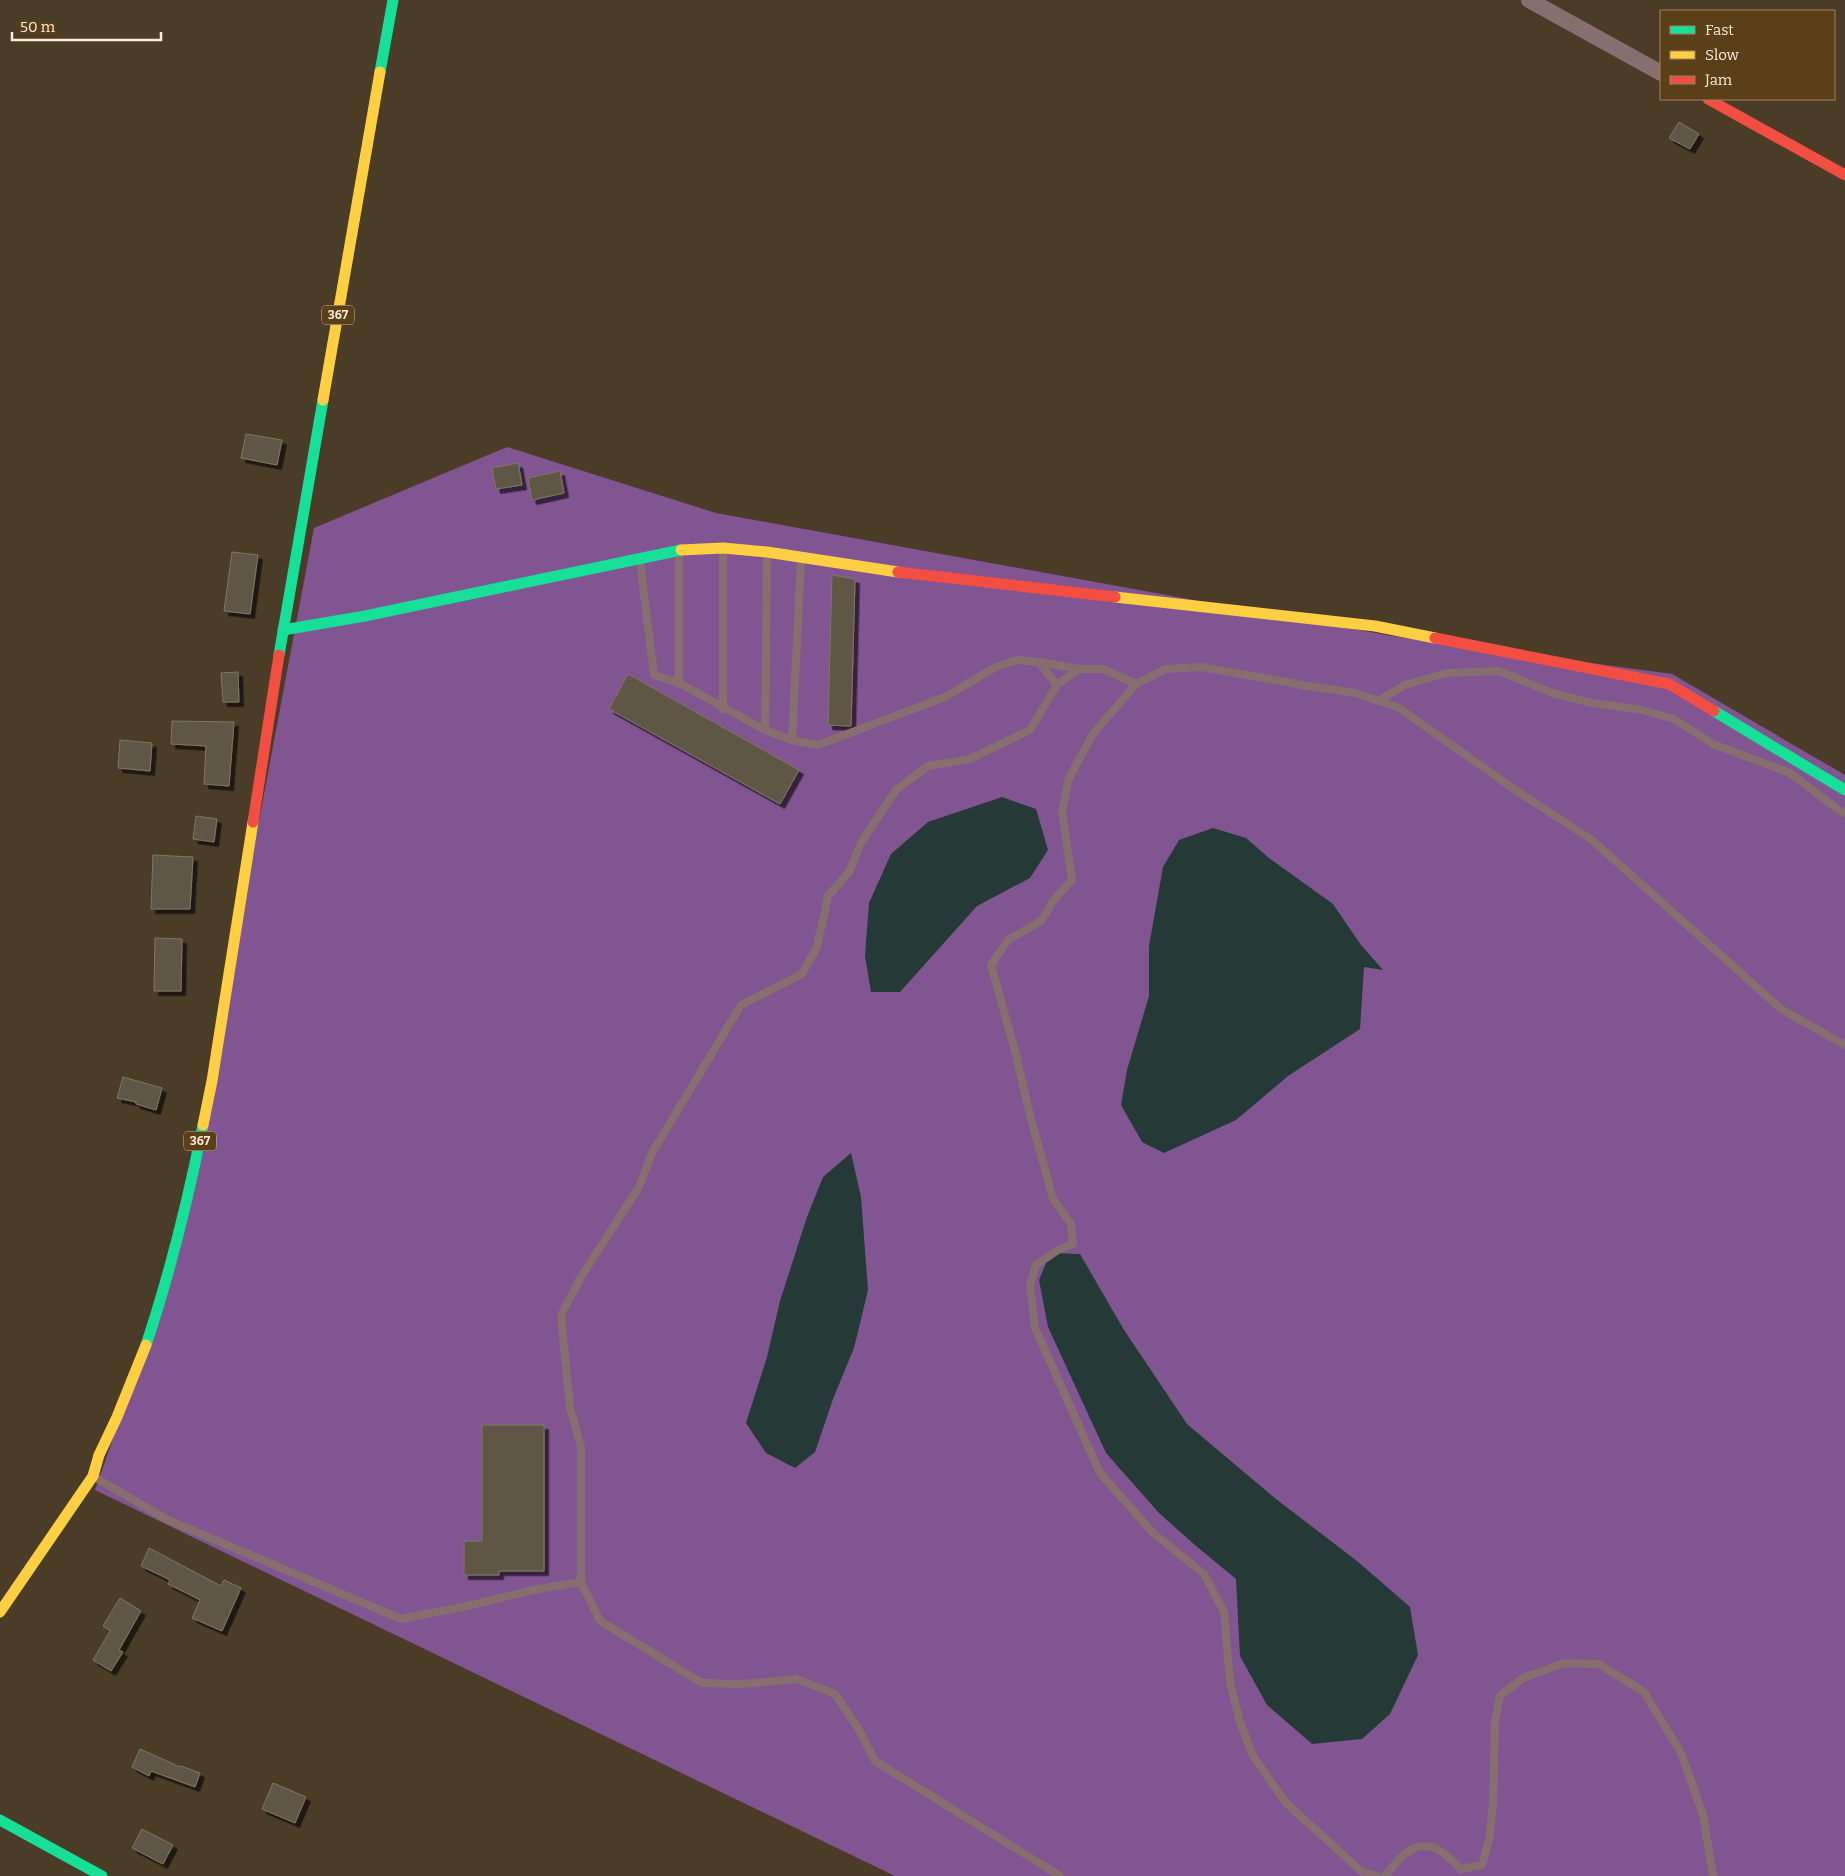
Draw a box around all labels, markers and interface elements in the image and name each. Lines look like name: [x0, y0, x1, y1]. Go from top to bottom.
scale bar: [12, 10, 161, 42]
legend: [1660, 10, 1835, 100]
text: 50 m: [20, 18, 56, 36]
text: Fast: [1705, 21, 1734, 39]
text: Slow: [1705, 46, 1740, 64]
text: Jam: [1704, 71, 1733, 89]
road number: 367: [322, 306, 354, 324]
road number: 367: [184, 1132, 216, 1150]

